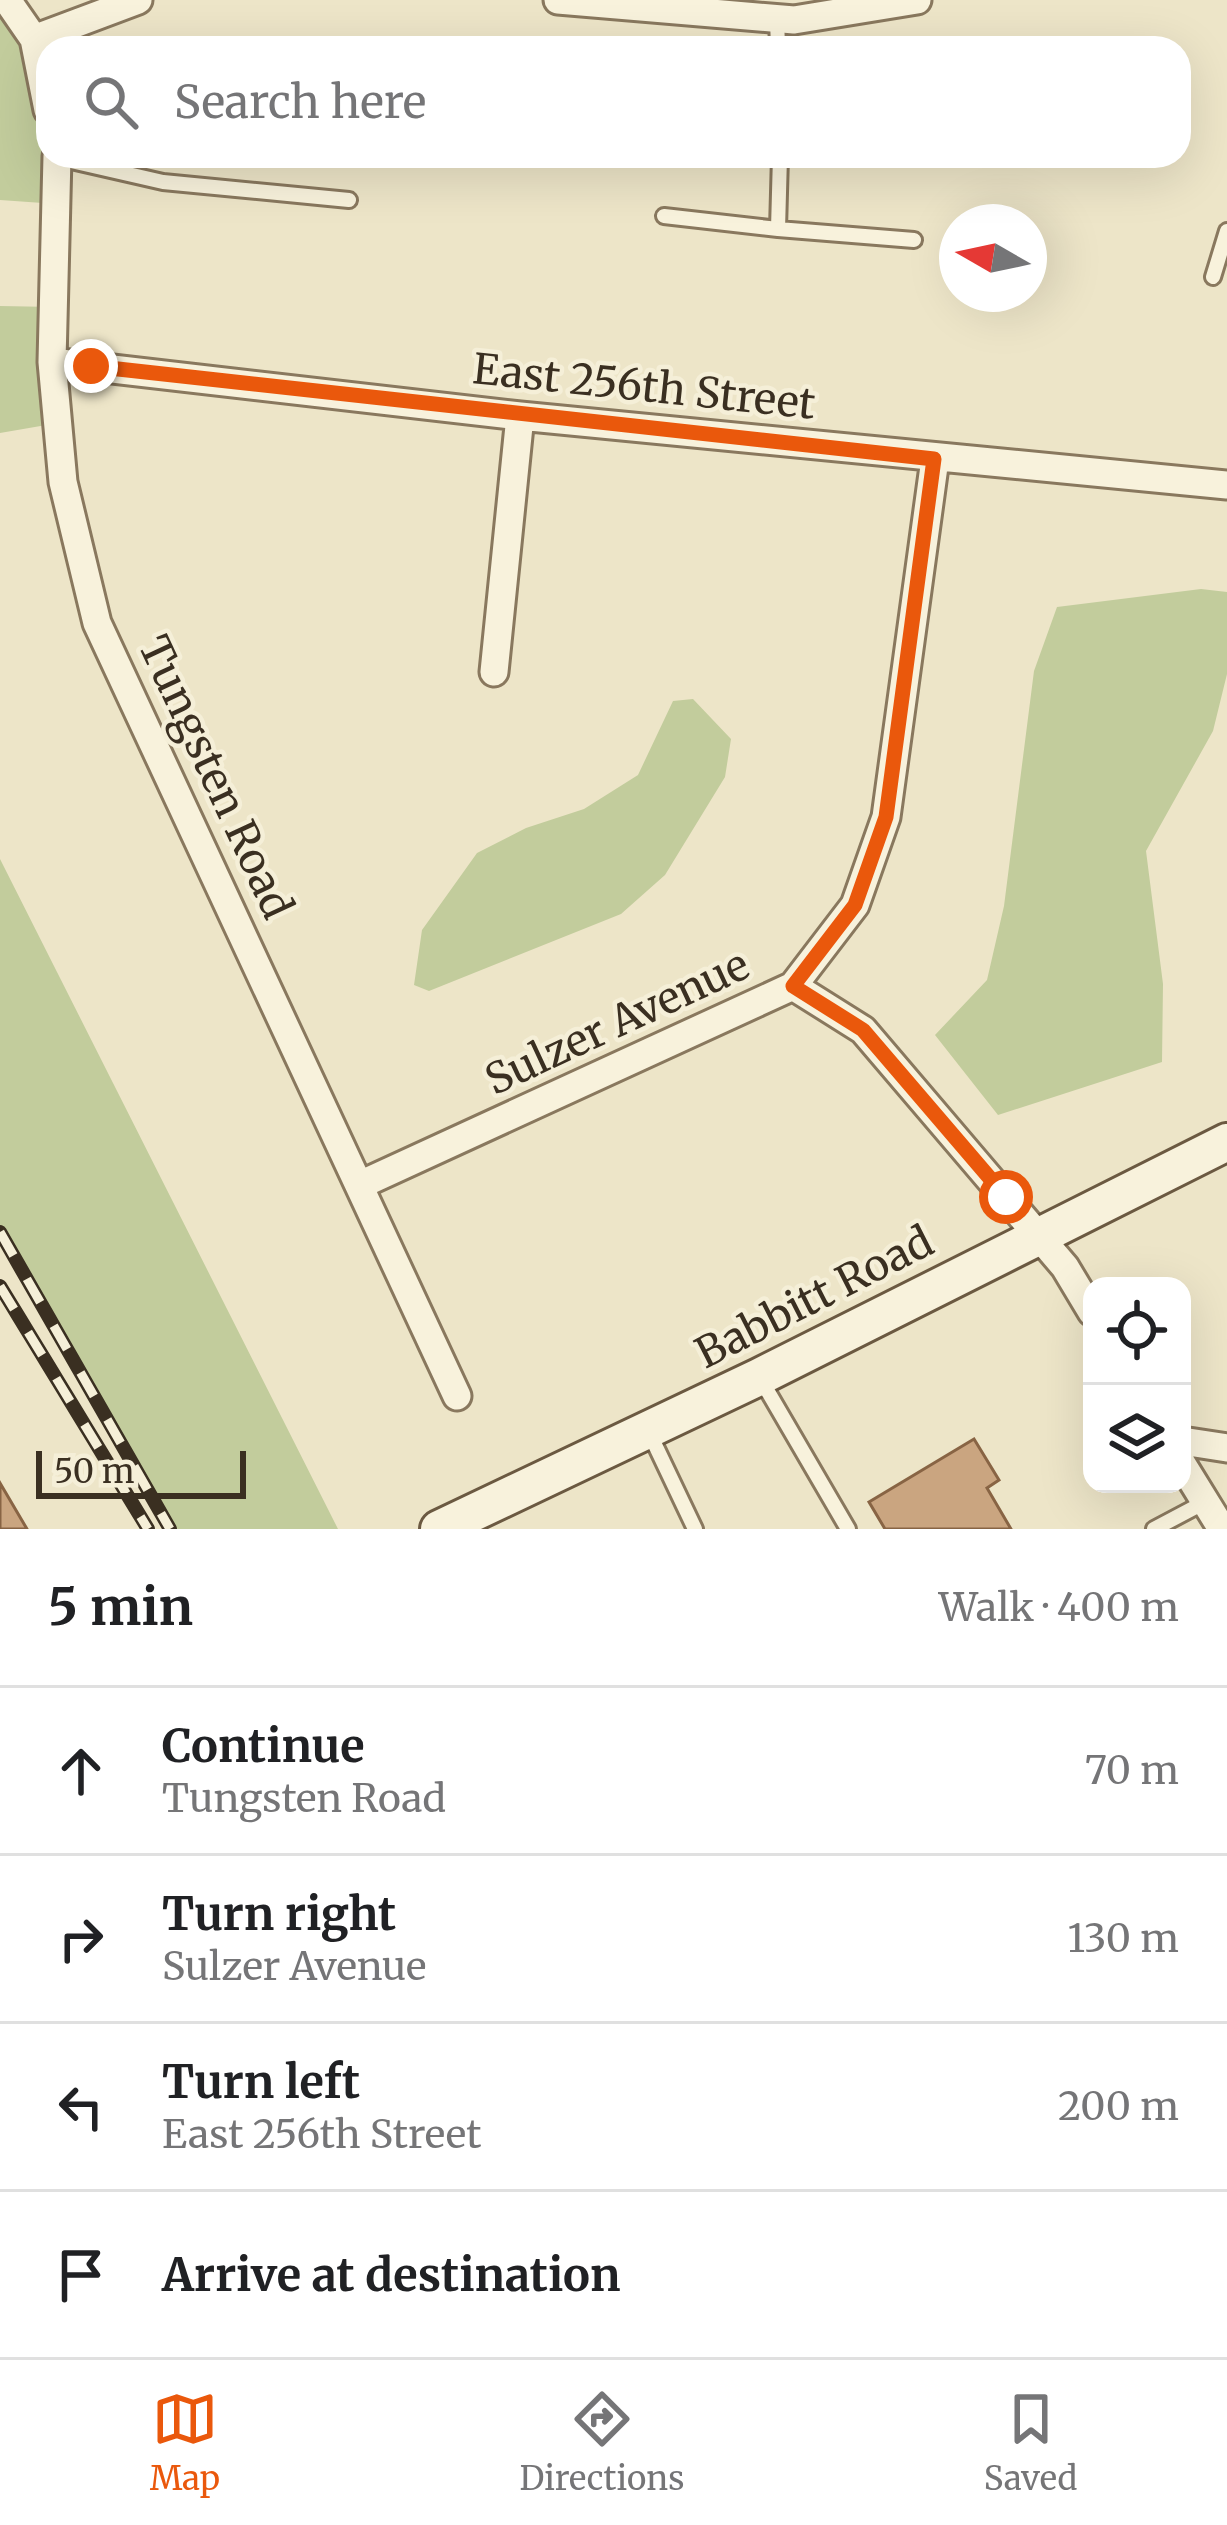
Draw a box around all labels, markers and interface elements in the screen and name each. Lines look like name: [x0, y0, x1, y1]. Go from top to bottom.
search box: [36, 36, 1191, 168]
icon: search: [78, 69, 144, 135]
text: Search here: [174, 74, 426, 130]
north arrow: [939, 204, 1047, 312]
route end: [64, 339, 118, 393]
street label: East 256th Street: [470, 342, 818, 430]
street label: Tungsten Road: [127, 627, 304, 927]
street label: Sulzer Avenue: [477, 938, 757, 1106]
route start: [979, 1170, 1033, 1224]
street label: Babbitt Road: [687, 1215, 941, 1379]
map controls: [1083, 1277, 1191, 1493]
button: locate: [1083, 1277, 1191, 1385]
button: layers: [1083, 1385, 1191, 1493]
scale bar: [36, 1445, 246, 1498]
text: 50 m: [54, 1451, 135, 1492]
text: 5 min: [48, 1575, 193, 1639]
text: Walk · 400 m: [939, 1583, 1179, 1632]
text: Continue: [162, 1718, 364, 1774]
icon: ahead: [48, 1738, 114, 1804]
text: 70 m: [1085, 1746, 1179, 1795]
text: Tungsten Road: [162, 1774, 446, 1823]
text: Turn right: [162, 1886, 396, 1942]
icon: right: [48, 1906, 114, 1972]
text: 130 m: [1067, 1914, 1179, 1963]
text: Sulzer Avenue: [162, 1942, 426, 1991]
text: Turn left: [162, 2054, 360, 2110]
icon: left: [48, 2074, 114, 2140]
text: 200 m: [1058, 2082, 1179, 2131]
text: East 256th Street: [162, 2110, 481, 2159]
icon: arrive: [48, 2242, 114, 2308]
text: Arrive at destination: [162, 2247, 620, 2303]
tab: Map: [150, 2386, 220, 2499]
tab: Directions: [519, 2386, 684, 2499]
tab: Saved: [984, 2386, 1077, 2499]

